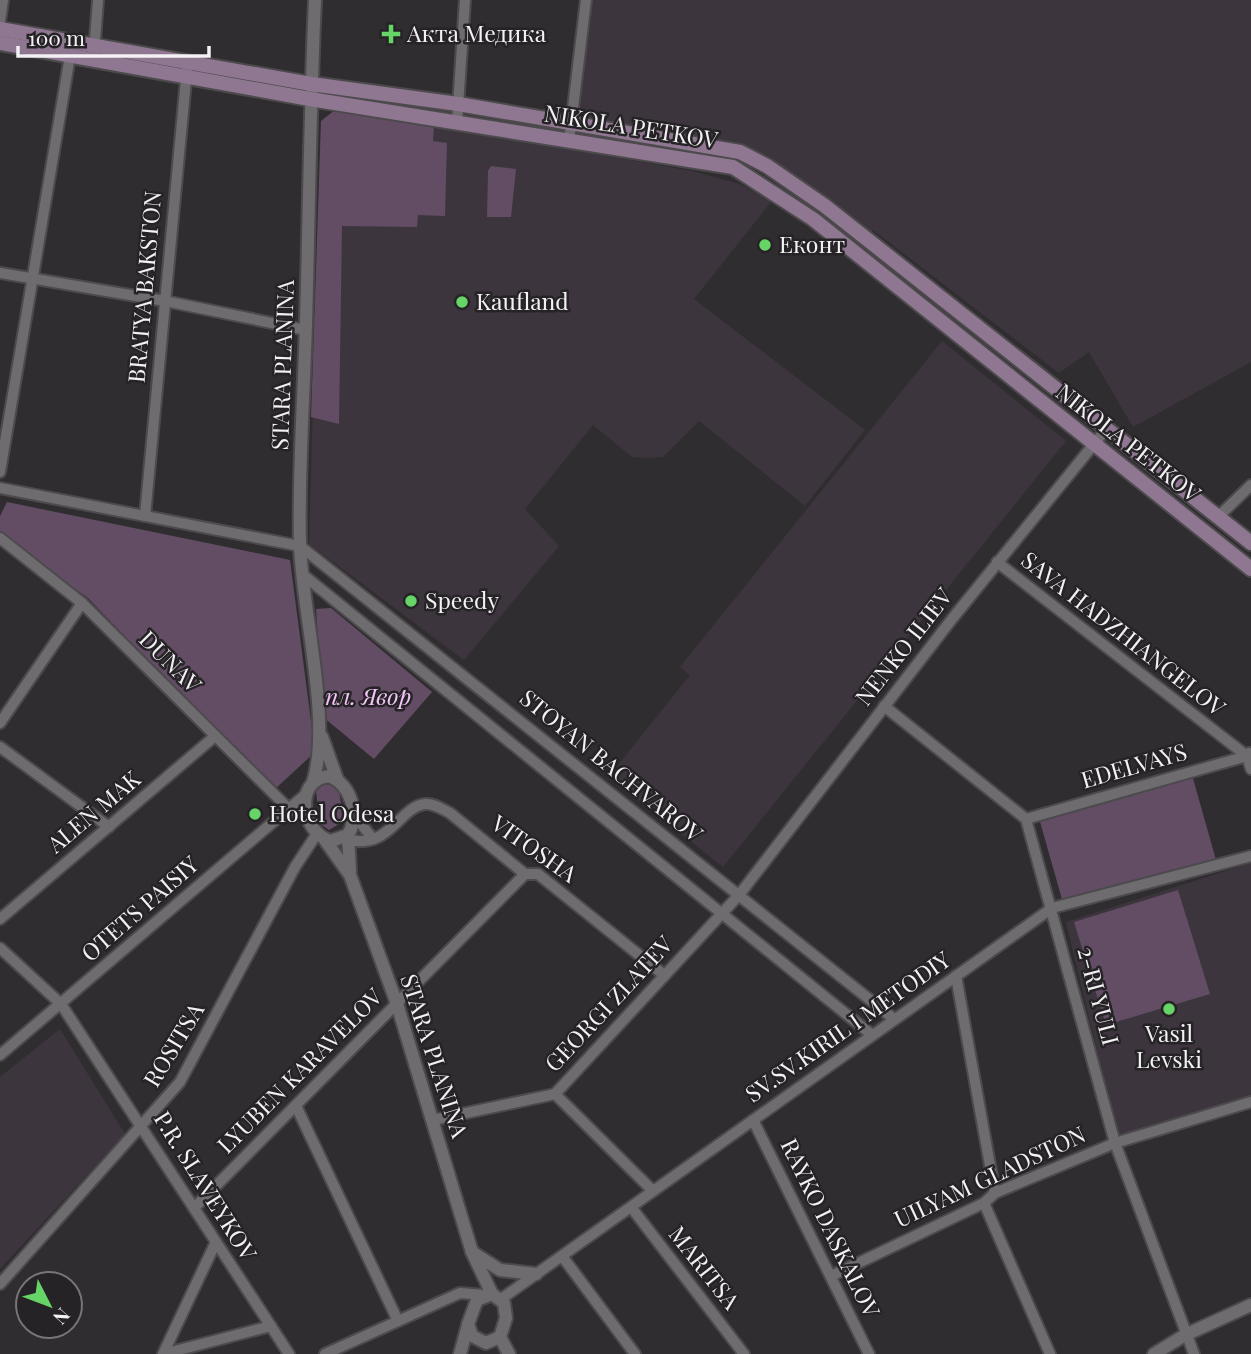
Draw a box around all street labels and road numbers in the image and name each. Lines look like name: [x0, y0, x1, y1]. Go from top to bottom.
street label: NIKOLA PETKOV: [542, 96, 721, 155]
street label: BRATYA BAKSTON: [120, 190, 167, 384]
street label: STARA PLANINA: [263, 279, 300, 451]
street label: NIKOLA PETKOV: [1050, 376, 1208, 508]
street label: SAVA HADZHIANGELOV: [1016, 543, 1233, 723]
street label: NENKO ILIEV: [847, 581, 959, 711]
street label: DUNAV: [133, 623, 209, 699]
street label: STOYAN BACHVAROV: [514, 681, 710, 849]
street label: EDELVAYS: [1077, 735, 1190, 794]
street label: ALEN MAK: [39, 762, 147, 860]
street label: VITOSHA: [485, 806, 584, 889]
street label: OTETS PAISIY: [74, 848, 205, 967]
street label: GEORGI ZLATEV: [537, 928, 679, 1078]
street label: SV.SV.KIRIL I METODIY: [738, 943, 956, 1108]
street label: 2-RI YULI: [1071, 943, 1127, 1048]
street label: STARA PLANINA: [394, 970, 477, 1142]
street label: LYUBEN KARAVELOV: [210, 980, 389, 1159]
street label: ROSITSA: [135, 996, 210, 1092]
street label: P.R. SLAVEYKOV: [148, 1105, 265, 1266]
street label: UILYAM GLADSTON: [889, 1118, 1090, 1234]
street label: RAYKO DASKALOV: [775, 1133, 888, 1322]
street label: MARITSA: [663, 1219, 748, 1316]

